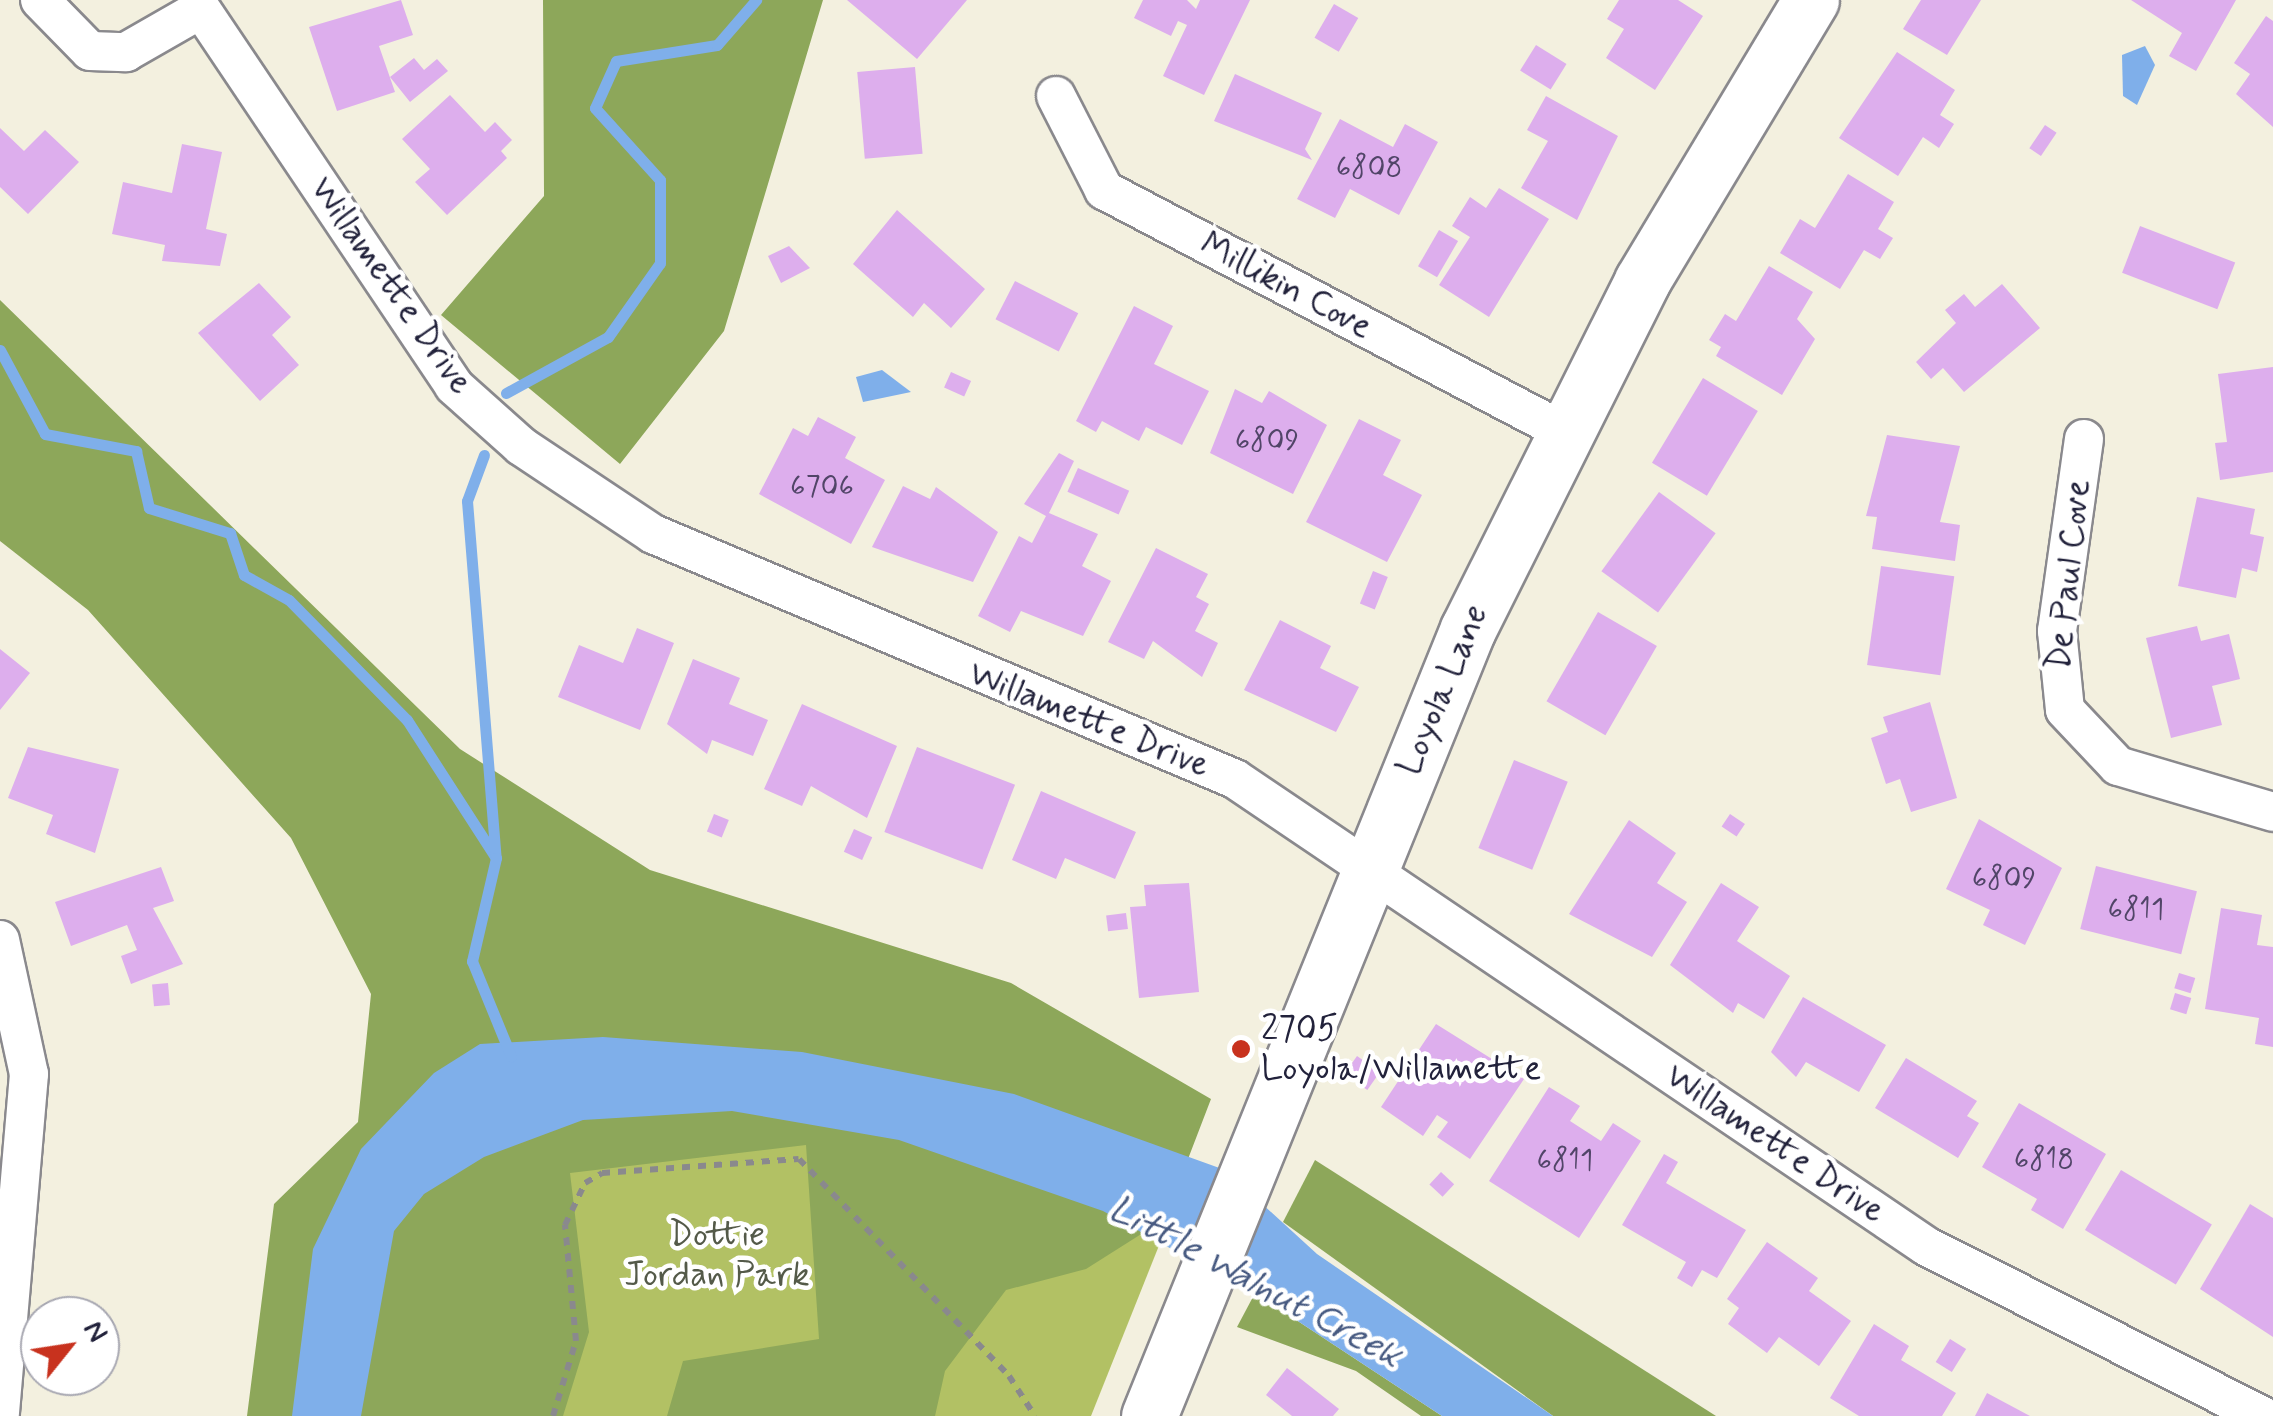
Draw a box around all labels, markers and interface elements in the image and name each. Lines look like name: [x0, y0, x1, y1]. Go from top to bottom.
house number: 6808: [1336, 150, 1402, 186]
street label: Willamette Drive: [301, 170, 481, 402]
street label: Millikin Cove: [1192, 223, 1380, 349]
house number: 6809: [1235, 423, 1299, 459]
house number: 6706: [790, 469, 854, 505]
street label: De Paul Cove: [2038, 480, 2100, 670]
street label: Loyola Lane: [1388, 598, 1498, 782]
street label: Willamette Drive: [963, 653, 1215, 787]
house number: 6809: [1972, 861, 2036, 897]
house number: 6811: [2108, 892, 2164, 928]
place label: 2705 Loyola/Willamette: [1261, 1008, 1541, 1090]
marker: 2705 Loyola/Willamette: [1230, 1038, 1252, 1060]
street label: Willamette Drive: [1658, 1055, 1892, 1233]
house number: 6818: [2014, 1142, 2074, 1178]
house number: 6811: [1537, 1143, 1593, 1179]
water label: Little Walnut Creek: [1093, 1182, 1417, 1384]
park label: Dottie Jordan Park: [627, 1214, 807, 1296]
north arrow: [20, 1296, 120, 1396]
text: N: [74, 1314, 115, 1349]

